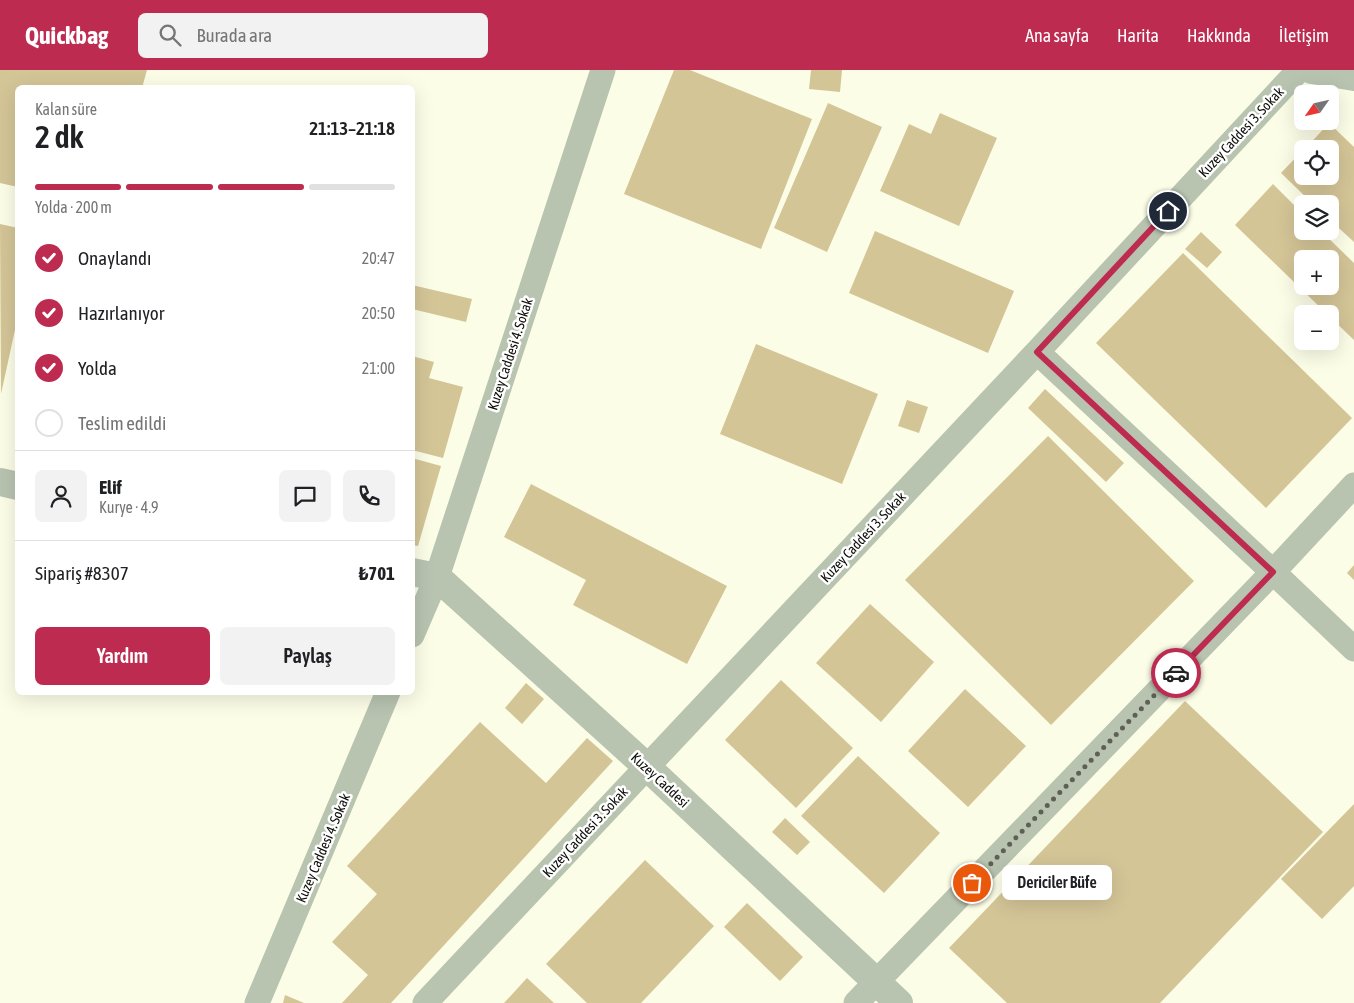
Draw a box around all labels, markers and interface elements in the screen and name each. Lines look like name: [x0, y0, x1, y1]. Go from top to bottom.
search box: [138, 13, 488, 58]
icon: search: [156, 21, 184, 49]
text: Quickbag: [25, 22, 108, 49]
text: Burada ara: [196, 24, 272, 46]
text: Ana sayfa: [1025, 25, 1089, 46]
text: Harita: [1117, 25, 1159, 46]
text: Hakkında: [1187, 25, 1251, 46]
text: İletişim: [1279, 25, 1329, 46]
street label: Kuzey Caddesi 3. Sokak: [1195, 84, 1287, 180]
north arrow: [1294, 85, 1339, 130]
map controls: [1294, 85, 1339, 350]
text: Kalan süre: [35, 100, 97, 118]
text: 21:13–21:18: [309, 117, 395, 139]
text: 2 dk: [35, 118, 84, 155]
button: locate: [1294, 140, 1339, 185]
pin: [1147, 190, 1189, 232]
button: layers: [1294, 195, 1339, 240]
icon: home: [1154, 197, 1182, 225]
text: Yolda · 200 m: [35, 198, 112, 216]
icon: check: [35, 244, 63, 272]
text: Onaylandı: [78, 247, 151, 269]
text: 20:47: [362, 249, 395, 267]
button: +: [1294, 250, 1339, 295]
street label: Kuzey Caddesi 4. Sokak: [484, 296, 536, 412]
icon: check: [35, 299, 63, 327]
text: Hazırlanıyor: [78, 302, 164, 324]
text: 20:50: [362, 304, 395, 322]
button: −: [1294, 305, 1339, 350]
icon: check: [35, 354, 63, 382]
text: Yolda: [78, 357, 117, 379]
text: 21:00: [362, 359, 395, 377]
text: Teslim edildi: [78, 412, 166, 434]
button: person: [35, 470, 87, 522]
button: chat: [279, 470, 331, 522]
button: phone: [343, 470, 395, 522]
text: Elif: [99, 476, 122, 498]
street label: Kuzey Caddesi 3. Sokak: [817, 489, 909, 585]
text: Kurye · 4.9: [99, 498, 159, 516]
text: Sipariş #8307: [35, 562, 129, 584]
text: ₺701: [359, 562, 395, 584]
button: Yardım: [35, 627, 210, 685]
button: Paylaş: [220, 627, 395, 685]
courier: [1151, 648, 1201, 698]
icon: car: [1162, 659, 1190, 687]
street label: Kuzey Caddesi: [628, 749, 692, 811]
street label: Kuzey Caddesi 3. Sokak: [539, 784, 631, 880]
street label: Kuzey Caddesi 4. Sokak: [293, 791, 353, 905]
pin: [951, 862, 993, 904]
callout: Dericiler Büfe: [1002, 866, 1112, 900]
icon: bag: [958, 869, 986, 897]
text: Dericiler Büfe: [1017, 873, 1097, 891]

